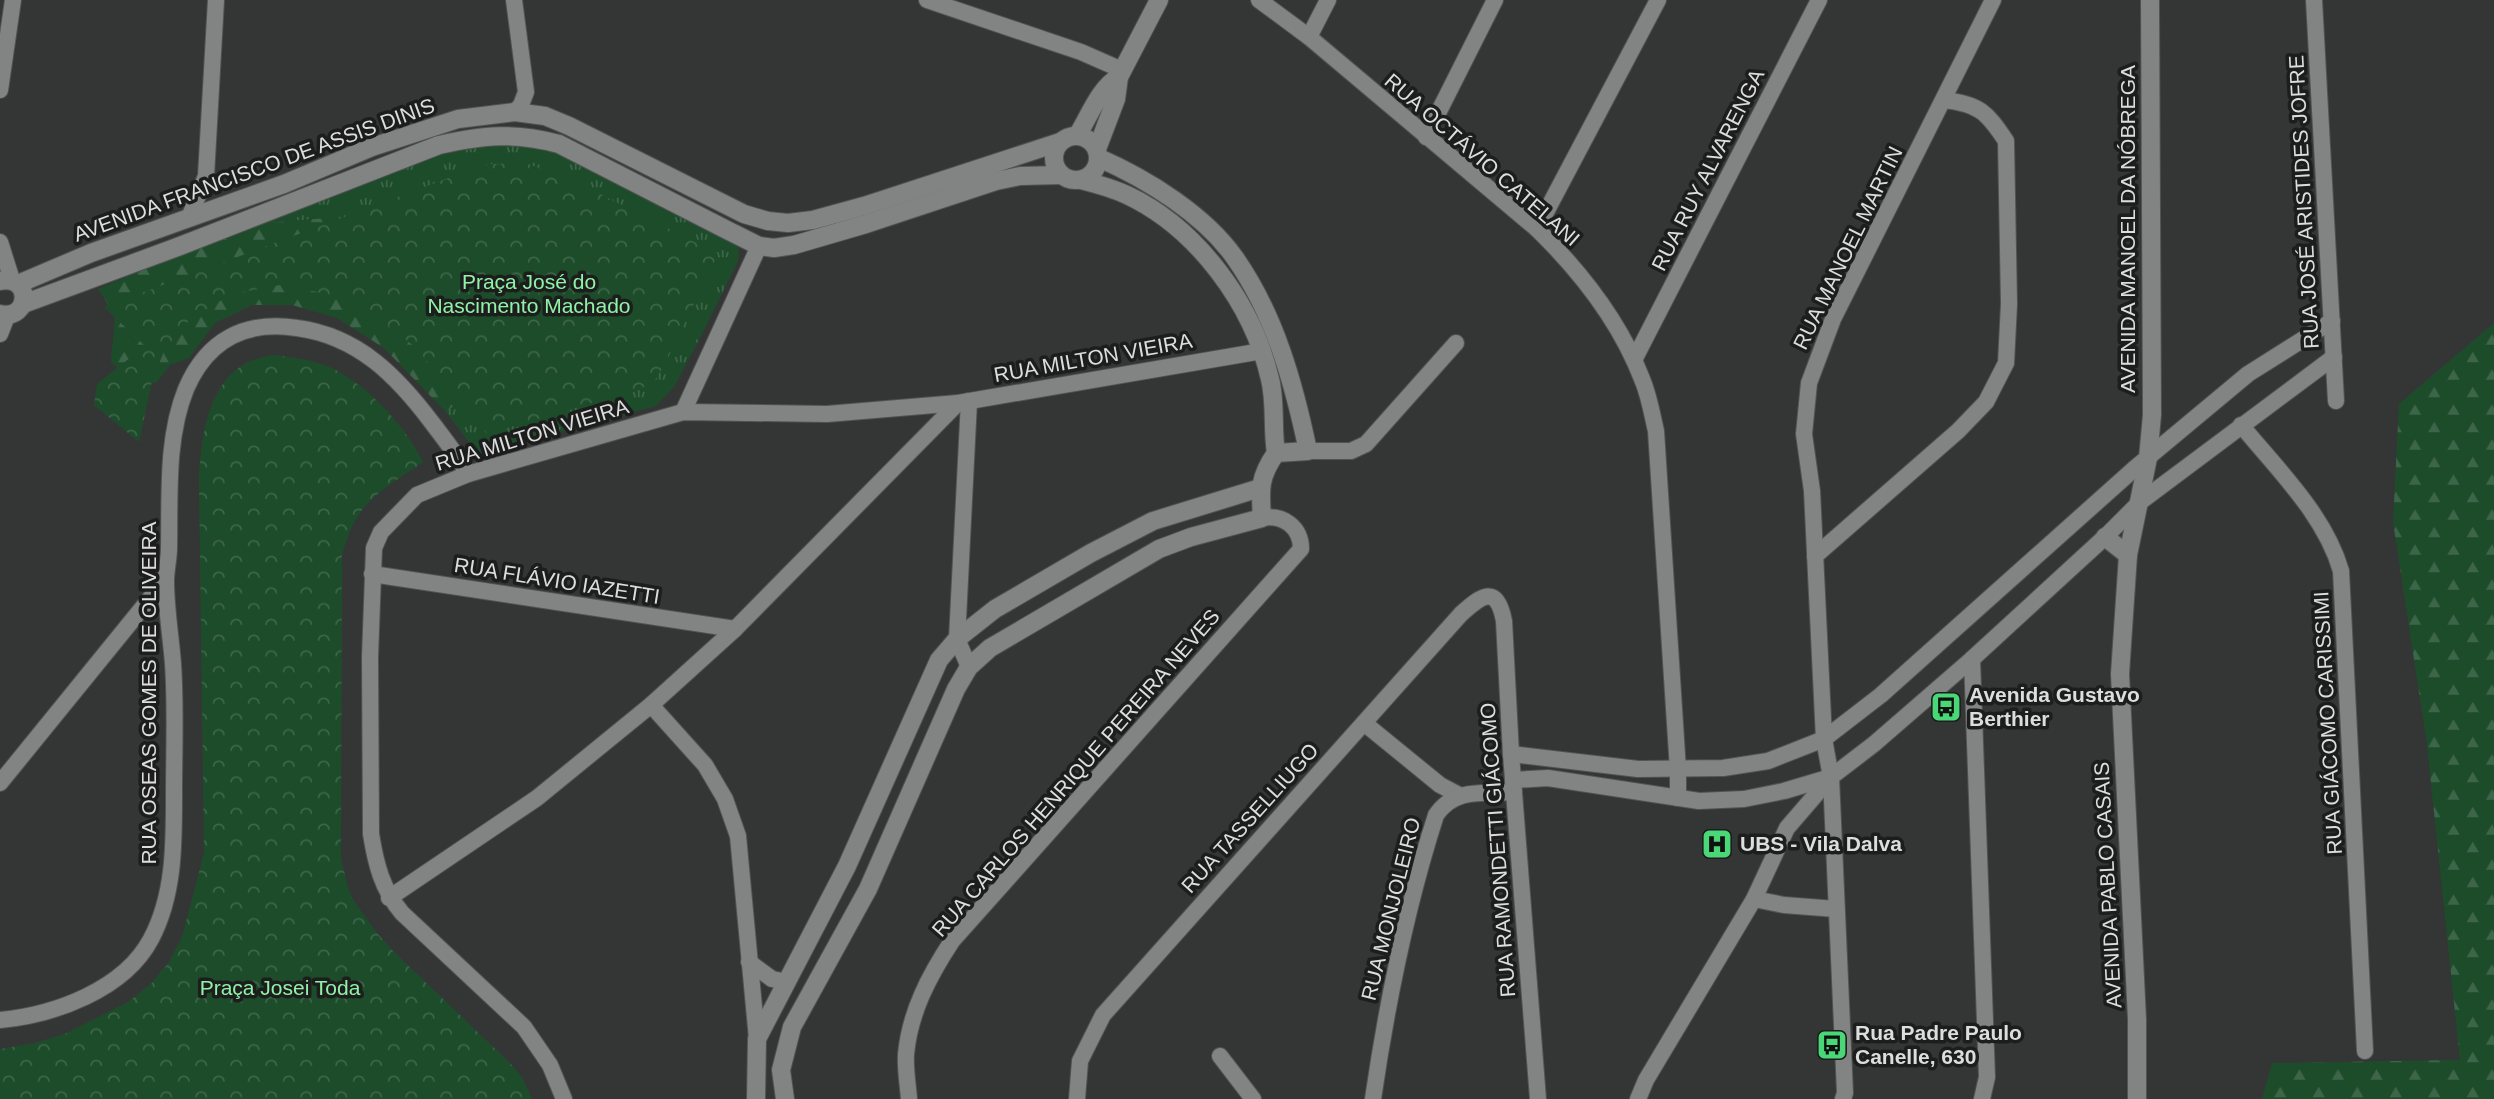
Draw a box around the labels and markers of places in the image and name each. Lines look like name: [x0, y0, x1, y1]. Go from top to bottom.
place label: Avenida Gustavo Berthier: [1969, 683, 2140, 730]
bus stop icon: Avenida Gustavo Berthier: [1929, 690, 1963, 724]
hospital icon: UBS - Vila Dalva: [1700, 827, 1734, 861]
place label: UBS - Vila Dalva: [1740, 832, 1902, 855]
place label: Rua Padre Paulo Canelle, 630: [1855, 1021, 2022, 1068]
bus stop icon: Rua Padre Paulo Canelle, 630: [1815, 1028, 1849, 1062]

